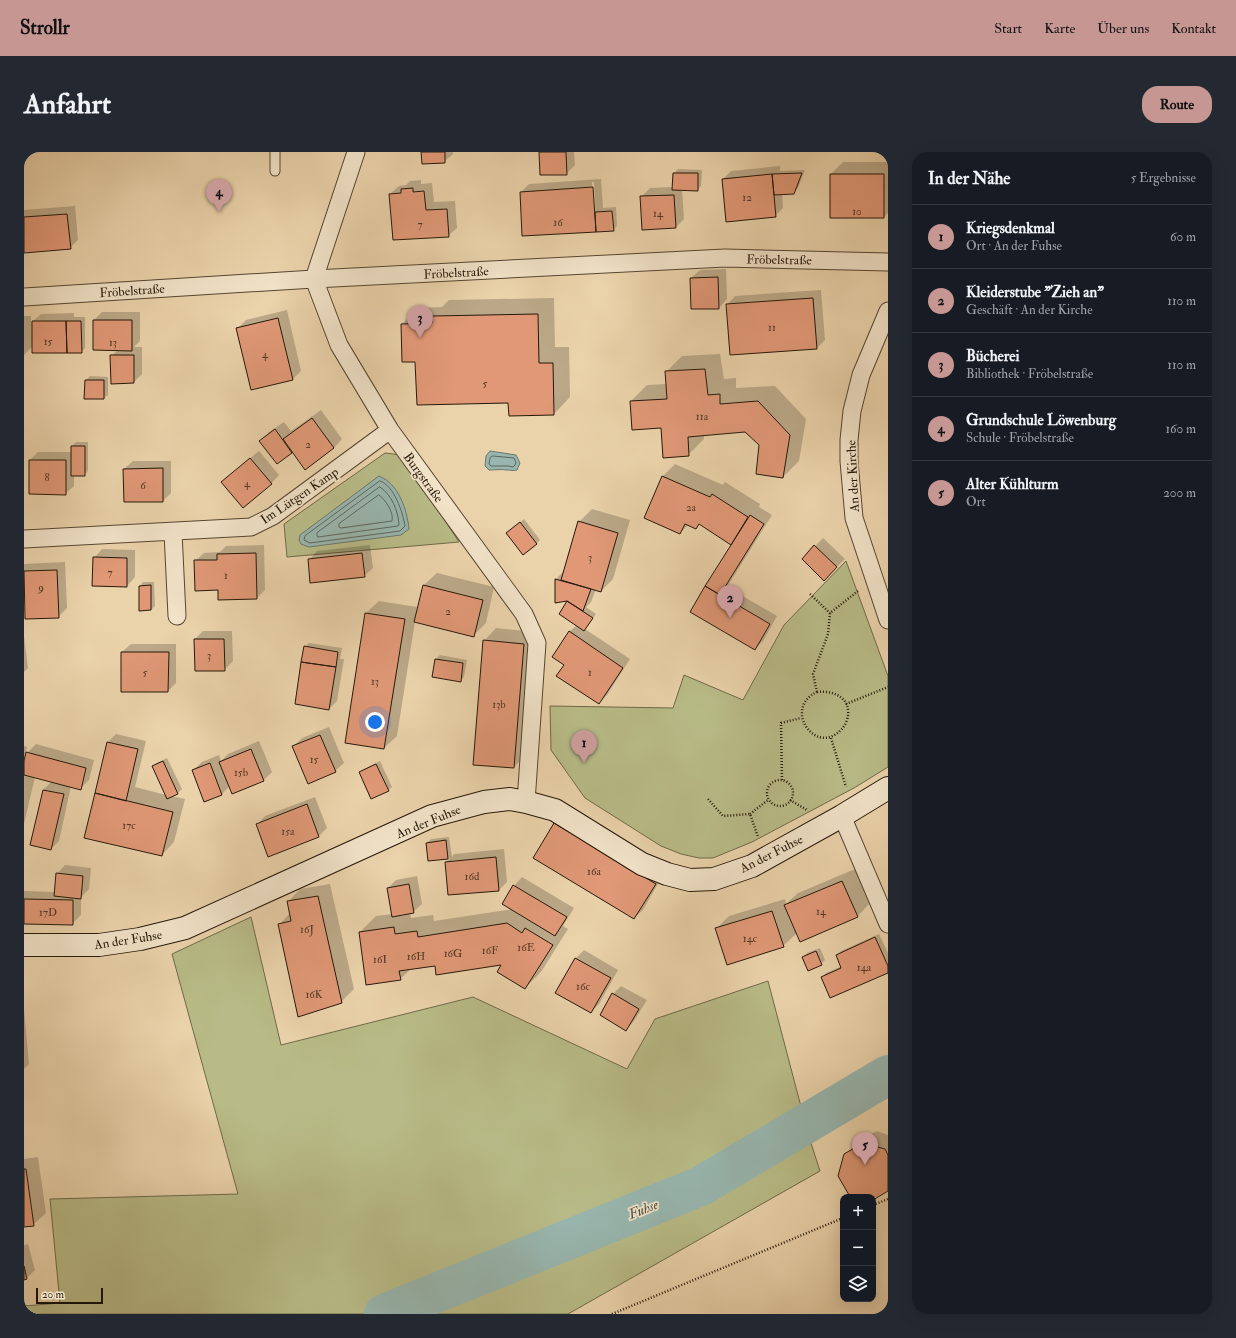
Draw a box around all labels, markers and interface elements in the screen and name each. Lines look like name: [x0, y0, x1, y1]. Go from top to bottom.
text: Strollr: [20, 16, 70, 40]
text: Start: [994, 20, 1022, 37]
text: Karte: [1044, 20, 1075, 37]
text: Über uns: [1097, 20, 1149, 37]
text: Kontakt: [1171, 20, 1216, 37]
button: Route: [1142, 86, 1212, 123]
text: Anfahrt: [24, 87, 111, 122]
text: In der Nähe: [928, 168, 1010, 189]
text: 5 Ergebnisse: [1131, 170, 1196, 186]
pin: 4: [206, 179, 232, 212]
house number: 12: [742, 191, 752, 204]
house number: 10: [852, 205, 862, 218]
house number: 14: [653, 207, 664, 220]
house number: 16: [553, 216, 564, 229]
house number: 7: [417, 218, 423, 231]
text: Kriegsdenkmal: [966, 219, 1055, 238]
text: 1: [939, 229, 943, 245]
text: 60 m: [1170, 229, 1196, 245]
text: Ort · An der Fuhse: [966, 238, 1062, 254]
street label: Fröbelstraße: [746, 251, 812, 269]
street label: Fröbelstraße: [423, 263, 490, 283]
street label: Fröbelstraße: [99, 281, 166, 301]
text: Kleiderstube "Zieh an": [966, 283, 1104, 302]
text: 2: [938, 293, 944, 309]
text: 110 m: [1167, 293, 1196, 309]
text: Geschäft · An der Kirche: [966, 302, 1093, 318]
pin: 3: [407, 305, 433, 338]
house number: 11: [768, 321, 776, 334]
house number: 15: [44, 335, 53, 348]
house number: 13: [109, 336, 117, 349]
text: Bücherei: [966, 347, 1020, 366]
house number: 4: [262, 348, 269, 361]
text: 3: [939, 357, 944, 373]
text: 110 m: [1167, 357, 1196, 373]
text: Bibliothek · Fröbelstraße: [966, 366, 1093, 382]
house number: 5: [483, 377, 488, 390]
house number: 11a: [696, 410, 709, 423]
text: Grundschule Löwenburg: [966, 411, 1116, 430]
text: 4: [937, 421, 945, 437]
text: 160 m: [1165, 421, 1196, 437]
text: Schule · Fröbelstraße: [966, 430, 1074, 446]
house number: 2: [305, 438, 311, 451]
street label: An der Kirche: [843, 439, 863, 513]
street label: Burgstraße: [400, 450, 447, 506]
street label: Im Lütgen Kamp: [257, 464, 343, 529]
house number: 8: [44, 471, 50, 484]
text: Alter Kühlturm: [966, 475, 1059, 494]
house number: 4: [244, 477, 251, 490]
house number: 6: [140, 479, 147, 492]
text: 5: [938, 485, 944, 501]
text: 200 m: [1163, 485, 1196, 501]
text: Ort: [966, 494, 986, 510]
house number: 2a: [686, 501, 697, 514]
house number: 3: [588, 551, 592, 564]
house number: 7: [107, 566, 113, 579]
house number: 1: [224, 569, 228, 582]
house number: 9: [37, 581, 44, 594]
pin: 2: [717, 585, 743, 618]
house number: 2: [445, 605, 451, 618]
house number: 3: [207, 649, 211, 662]
house number: 5: [143, 666, 148, 679]
house number: 1: [588, 666, 592, 679]
house number: 13: [371, 675, 379, 688]
house number: 13b: [492, 698, 506, 711]
your location: [365, 712, 385, 732]
pin: 1: [571, 730, 597, 763]
house number: 15: [310, 753, 319, 766]
house number: 15b: [234, 766, 249, 779]
street label: An der Fuhse: [393, 801, 464, 843]
house number: 17c: [122, 819, 136, 832]
house number: 15a: [281, 825, 295, 838]
street label: An der Fuhse: [736, 831, 806, 877]
house number: 16a: [587, 865, 601, 878]
house number: 16d: [465, 870, 480, 883]
house number: 14: [816, 905, 827, 918]
house number: 17D: [39, 906, 57, 919]
house number: 16J: [300, 923, 314, 937]
street label: An der Fuhse: [92, 927, 164, 953]
house number: 14c: [743, 932, 758, 945]
house number: 16E: [517, 941, 535, 954]
house number: 16F: [482, 944, 498, 957]
house number: 16G: [444, 947, 462, 960]
house number: 16H: [407, 950, 425, 963]
house number: 16I: [373, 953, 387, 966]
house number: 14a: [857, 961, 872, 974]
house number: 16c: [576, 980, 590, 993]
house number: 16K: [305, 988, 323, 1001]
pin: 5: [852, 1132, 878, 1165]
map controls: [840, 1194, 876, 1302]
button: +: [840, 1194, 876, 1230]
water label: Fuhse: [625, 1196, 661, 1223]
button: −: [840, 1230, 876, 1266]
button: layers: [840, 1266, 876, 1302]
scale bar: [36, 1286, 103, 1305]
text: 20 m: [42, 1288, 64, 1301]

